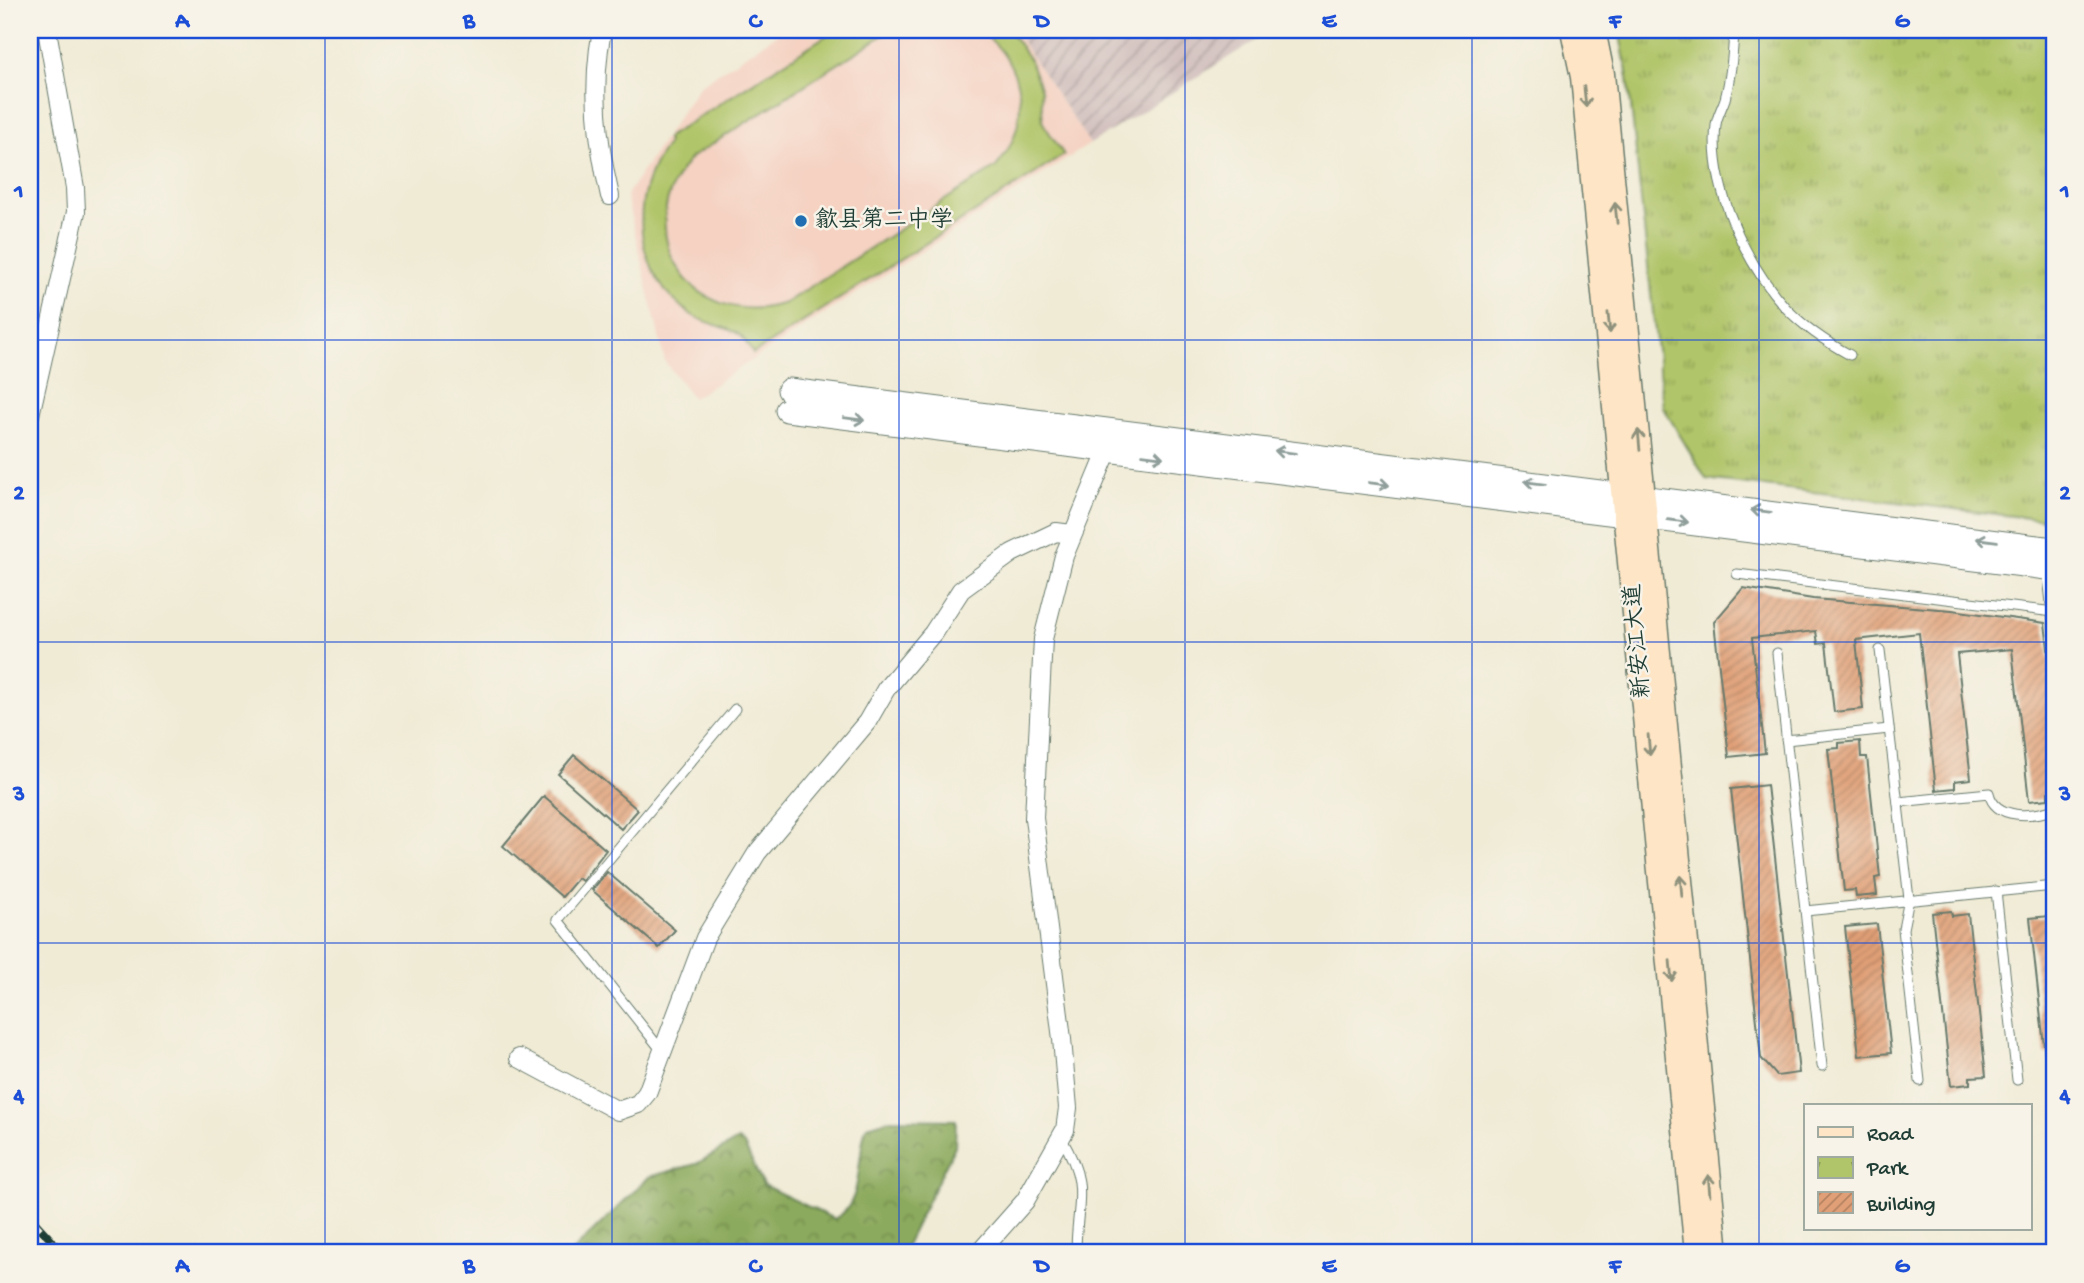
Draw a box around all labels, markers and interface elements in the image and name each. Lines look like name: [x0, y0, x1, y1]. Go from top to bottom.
text: A: [174, 9, 190, 36]
text: B: [462, 9, 476, 36]
text: C: [749, 9, 764, 36]
text: D: [1033, 9, 1051, 36]
text: E: [1322, 9, 1338, 36]
text: F: [1608, 9, 1623, 36]
text: G: [1895, 9, 1911, 36]
one-way arrow: [1579, 85, 1592, 108]
text: 1: [13, 179, 24, 206]
text: 1: [2059, 179, 2070, 206]
one-way arrow: [1609, 202, 1622, 225]
place label: 歙县第二中学: [815, 207, 953, 235]
marker: 歙县第二中学: [793, 213, 809, 229]
one-way arrow: [1603, 311, 1616, 334]
one-way arrow: [843, 412, 865, 425]
one-way arrow: [1632, 429, 1645, 451]
one-way arrow: [1274, 445, 1297, 458]
one-way arrow: [1141, 449, 1164, 462]
one-way arrow: [1524, 476, 1547, 489]
one-way arrow: [1367, 477, 1390, 490]
text: 2: [13, 481, 25, 508]
text: 2: [2059, 481, 2071, 508]
one-way arrow: [1750, 505, 1773, 518]
one-way arrow: [1666, 514, 1688, 527]
one-way arrow: [1976, 533, 1998, 546]
street label: 新安江大道: [1620, 583, 1657, 700]
one-way arrow: [1643, 733, 1656, 756]
text: 3: [12, 782, 25, 809]
text: 3: [2058, 782, 2071, 809]
one-way arrow: [1674, 875, 1687, 897]
one-way arrow: [1664, 959, 1677, 982]
text: 4: [13, 1084, 25, 1111]
text: 4: [2059, 1084, 2071, 1111]
legend: [1804, 1104, 2032, 1230]
text: Road: [1867, 1124, 1915, 1149]
text: Park: [1866, 1158, 1910, 1183]
one-way arrow: [1703, 1174, 1716, 1197]
text: Building: [1866, 1194, 1936, 1219]
text: A: [174, 1254, 190, 1281]
text: B: [462, 1254, 476, 1281]
text: C: [749, 1254, 764, 1281]
text: D: [1033, 1254, 1051, 1281]
text: E: [1322, 1254, 1338, 1281]
text: F: [1608, 1254, 1623, 1281]
text: G: [1895, 1254, 1911, 1281]

